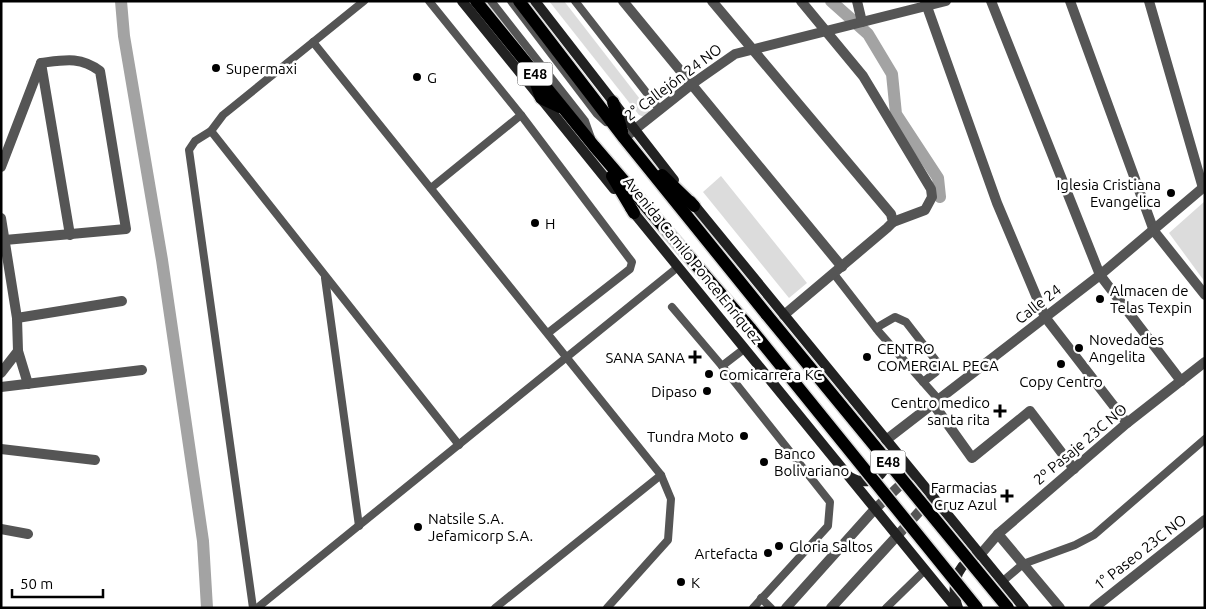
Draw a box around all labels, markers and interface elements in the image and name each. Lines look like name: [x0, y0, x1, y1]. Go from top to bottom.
street label: 2° Callejón 24 NO: [621, 40, 725, 124]
place label: Supermaxi: [226, 60, 297, 77]
marker: Supermaxi: [210, 62, 222, 74]
road number: E48: [518, 62, 552, 86]
place label: G: [427, 69, 437, 86]
marker: G: [411, 71, 423, 83]
street label: Avenida Camilo Ponce Enríquez: [620, 173, 766, 347]
place label: Iglesia Cristiana Evangelica: [1056, 176, 1161, 210]
marker: Iglesia Cristiana Evangelica: [1165, 187, 1177, 199]
place label: H: [545, 215, 555, 232]
marker: H: [529, 217, 541, 229]
street label: Calle 24: [1012, 281, 1064, 327]
place label: Almacen de Telas Texpin: [1110, 282, 1192, 316]
marker: Almacen de Telas Texpin: [1094, 293, 1106, 305]
place label: Novedades Angelita: [1089, 331, 1164, 365]
place label: CENTRO COMERCIAL PECA: [877, 340, 999, 374]
marker: Novedades Angelita: [1073, 342, 1085, 354]
place label: SANA SANA: [605, 349, 685, 366]
marker: SANA SANA: [689, 351, 701, 363]
marker: CENTRO COMERCIAL PECA: [861, 351, 873, 363]
marker: Copy Centro: [1055, 358, 1067, 370]
place label: Comicarrera KC: [719, 366, 823, 383]
marker: Comicarrera KC: [703, 368, 715, 380]
place label: Copy Centro: [1019, 373, 1103, 390]
place label: Dipaso: [651, 383, 697, 400]
marker: Dipaso: [701, 385, 713, 397]
place label: Centro medico santa rita: [891, 394, 990, 428]
street label: 2º Pasaje 23C NO: [1030, 400, 1130, 488]
marker: Centro medico santa rita: [994, 405, 1006, 417]
place label: Tundra Moto: [647, 428, 734, 445]
marker: Tundra Moto: [738, 430, 750, 442]
place label: Banco Bolivariano: [774, 445, 849, 479]
road number: E48: [870, 451, 906, 474]
marker: Banco Bolivariano: [758, 456, 770, 468]
place label: Farmacias Cruz Azul: [931, 479, 997, 513]
marker: Farmacias Cruz Azul: [1001, 490, 1013, 502]
place label: Natsile S.A. Jefamicorp S.A.: [428, 510, 533, 544]
street label: 1° Paseo 23C NO: [1091, 511, 1189, 593]
marker: Natsile S.A. Jefamicorp S.A.: [412, 521, 424, 533]
place label: Gloria Saltos: [789, 538, 873, 555]
marker: Gloria Saltos: [773, 540, 785, 552]
place label: Artefacta: [694, 545, 758, 562]
marker: Artefacta: [762, 547, 774, 559]
scale bar: [12, 566, 104, 598]
place label: K: [691, 574, 700, 591]
text: 50 m: [20, 575, 53, 592]
marker: K: [675, 576, 687, 588]

